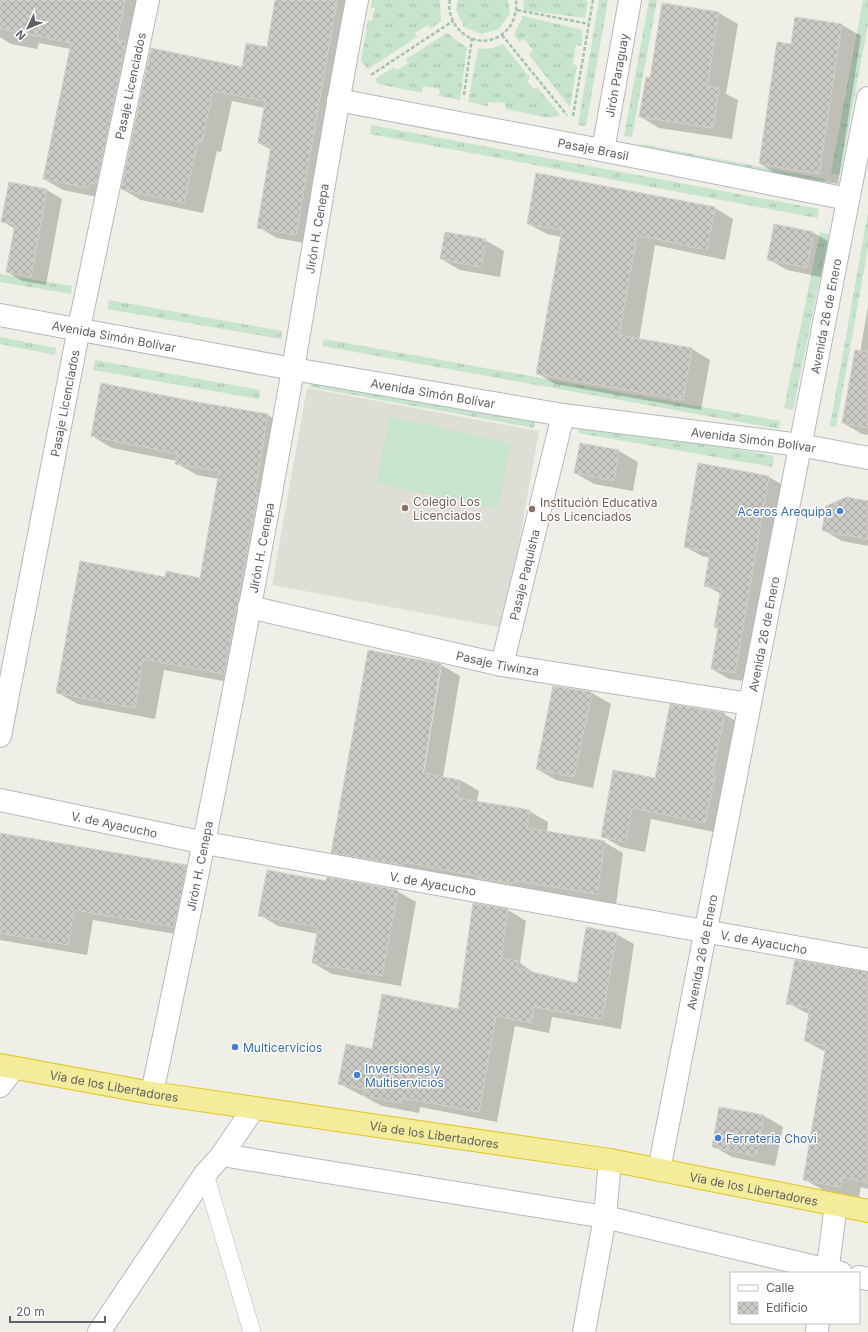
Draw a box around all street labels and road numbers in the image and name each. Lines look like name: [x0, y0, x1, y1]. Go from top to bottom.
street label: Pasaje Licenciados: [111, 31, 148, 141]
street label: Jirón Paraguay: [602, 32, 631, 118]
street label: Pasaje Brasil: [557, 134, 630, 163]
street label: Jirón H. Cenepa: [302, 182, 331, 275]
street label: Avenida 26 de Enero: [807, 257, 844, 375]
street label: Avenida Simón Bolívar: [51, 317, 178, 355]
street label: Pasaje Licenciados: [47, 348, 82, 458]
street label: Avenida Simón Bolívar: [370, 375, 497, 411]
street label: Avenida Simón Bolívar: [690, 424, 818, 456]
street label: Jirón H. Cenepa: [245, 501, 277, 594]
street label: Pasaje Paquisha: [506, 528, 542, 622]
street label: Avenida 26 de Enero: [745, 575, 782, 693]
street label: Pasaje Tiwinza: [455, 647, 540, 678]
street label: V. de Ayacucho: [70, 808, 159, 840]
street label: Jirón H. Cenepa: [183, 819, 216, 912]
street label: V. de Ayacucho: [389, 868, 478, 898]
street label: Avenida 26 de Enero: [683, 893, 720, 1011]
street label: V. de Ayacucho: [719, 927, 808, 957]
street label: Vía de los Libertadores: [48, 1067, 180, 1104]
street label: Vía de los Libertadores: [369, 1117, 500, 1151]
street label: Vía de los Libertadores: [688, 1168, 819, 1208]

